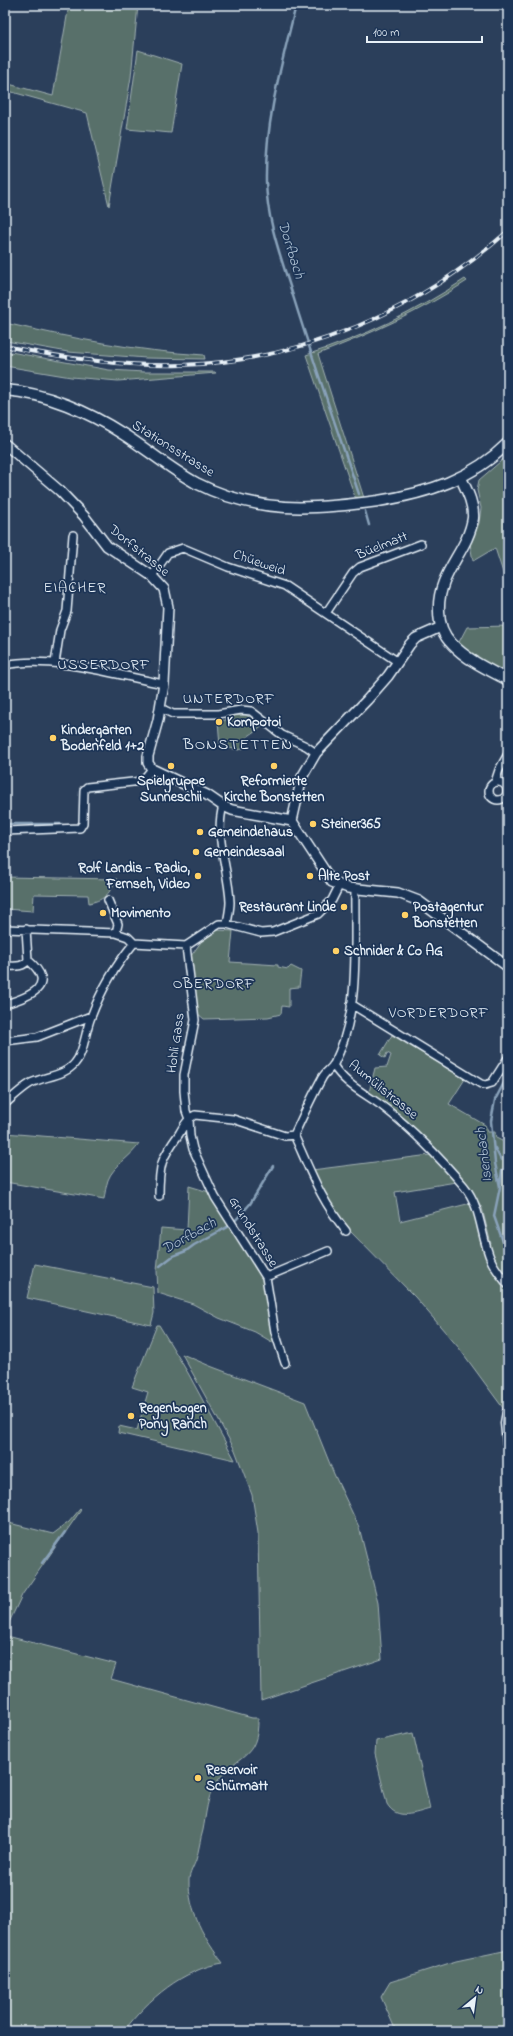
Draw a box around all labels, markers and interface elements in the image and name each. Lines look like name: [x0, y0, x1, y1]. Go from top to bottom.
scale bar: [367, 18, 482, 44]
text: 100 m: [373, 24, 400, 42]
water label: Dorfbach: [272, 219, 310, 282]
street label: Stationsstrasse: [128, 415, 219, 483]
street label: Dorfstrasse: [103, 519, 174, 582]
street label: Büelmatt: [352, 526, 411, 566]
street label: Chüeweid: [230, 544, 288, 582]
district label: EIACHER: [43, 577, 107, 599]
district label: USSERDORF: [57, 654, 151, 676]
district label: UNTERDORF: [183, 688, 275, 710]
place label: Kompotoi: [227, 712, 282, 733]
marker: Kompotoi: [214, 717, 224, 727]
place label: Kindergarten Bodenfeld 1+2: [60, 720, 144, 757]
marker: Kindergarten Bodenfeld 1+2: [48, 733, 58, 743]
district label: BONSTETTEN: [182, 733, 293, 757]
marker: Spielgruppe Sunneschii: [166, 761, 176, 771]
marker: Reformierte Kirche Bonstetten: [269, 761, 279, 771]
place label: Spielgruppe Sunneschii: [137, 771, 206, 808]
place label: Reformierte Kirche Bonstetten: [224, 771, 324, 808]
place label: Steiner365: [321, 814, 381, 835]
marker: Steiner365: [308, 819, 318, 829]
place label: Gemeindehaus: [208, 822, 293, 843]
marker: Gemeindehaus: [195, 827, 205, 837]
place label: Gemeindesaal: [204, 842, 285, 863]
marker: Gemeindesaal: [191, 847, 201, 857]
place label: Rolf Landis - Radio, Fernseh, Video: [77, 858, 191, 895]
place label: Alte Post: [318, 866, 370, 887]
marker: Rolf Landis - Radio, Fernseh, Video: [193, 871, 203, 881]
marker: Alte Post: [305, 871, 315, 881]
place label: Restaurant Linde: [238, 897, 337, 918]
place label: Postagentur Bonstetten: [412, 897, 484, 934]
marker: Restaurant Linde: [339, 902, 349, 912]
place label: Movimento: [111, 903, 171, 924]
marker: Movimento: [98, 908, 108, 918]
marker: Postagentur Bonstetten: [400, 910, 410, 920]
place label: Schnider & Co AG: [344, 941, 443, 962]
marker: Schnider & Co AG: [331, 946, 341, 956]
district label: OBERDORF: [173, 973, 255, 995]
district label: VORDERDORF: [388, 1002, 489, 1024]
street label: Hohli Gass: [161, 1012, 191, 1074]
street label: Aumülistrasse: [344, 1055, 423, 1125]
water label: Isenbach: [470, 1125, 498, 1184]
street label: Grundstrasse: [223, 1192, 284, 1272]
water label: Dorfbach: [158, 1212, 221, 1260]
place label: Regenbogen Pony Ranch: [138, 1398, 207, 1437]
marker: Regenbogen Pony Ranch: [126, 1411, 136, 1421]
place label: Reservoir Schürmatt: [205, 1760, 268, 1797]
marker: Reservoir Schürmatt: [193, 1773, 203, 1783]
north arrow: [455, 1978, 495, 2018]
text: N: [472, 1981, 486, 1999]

